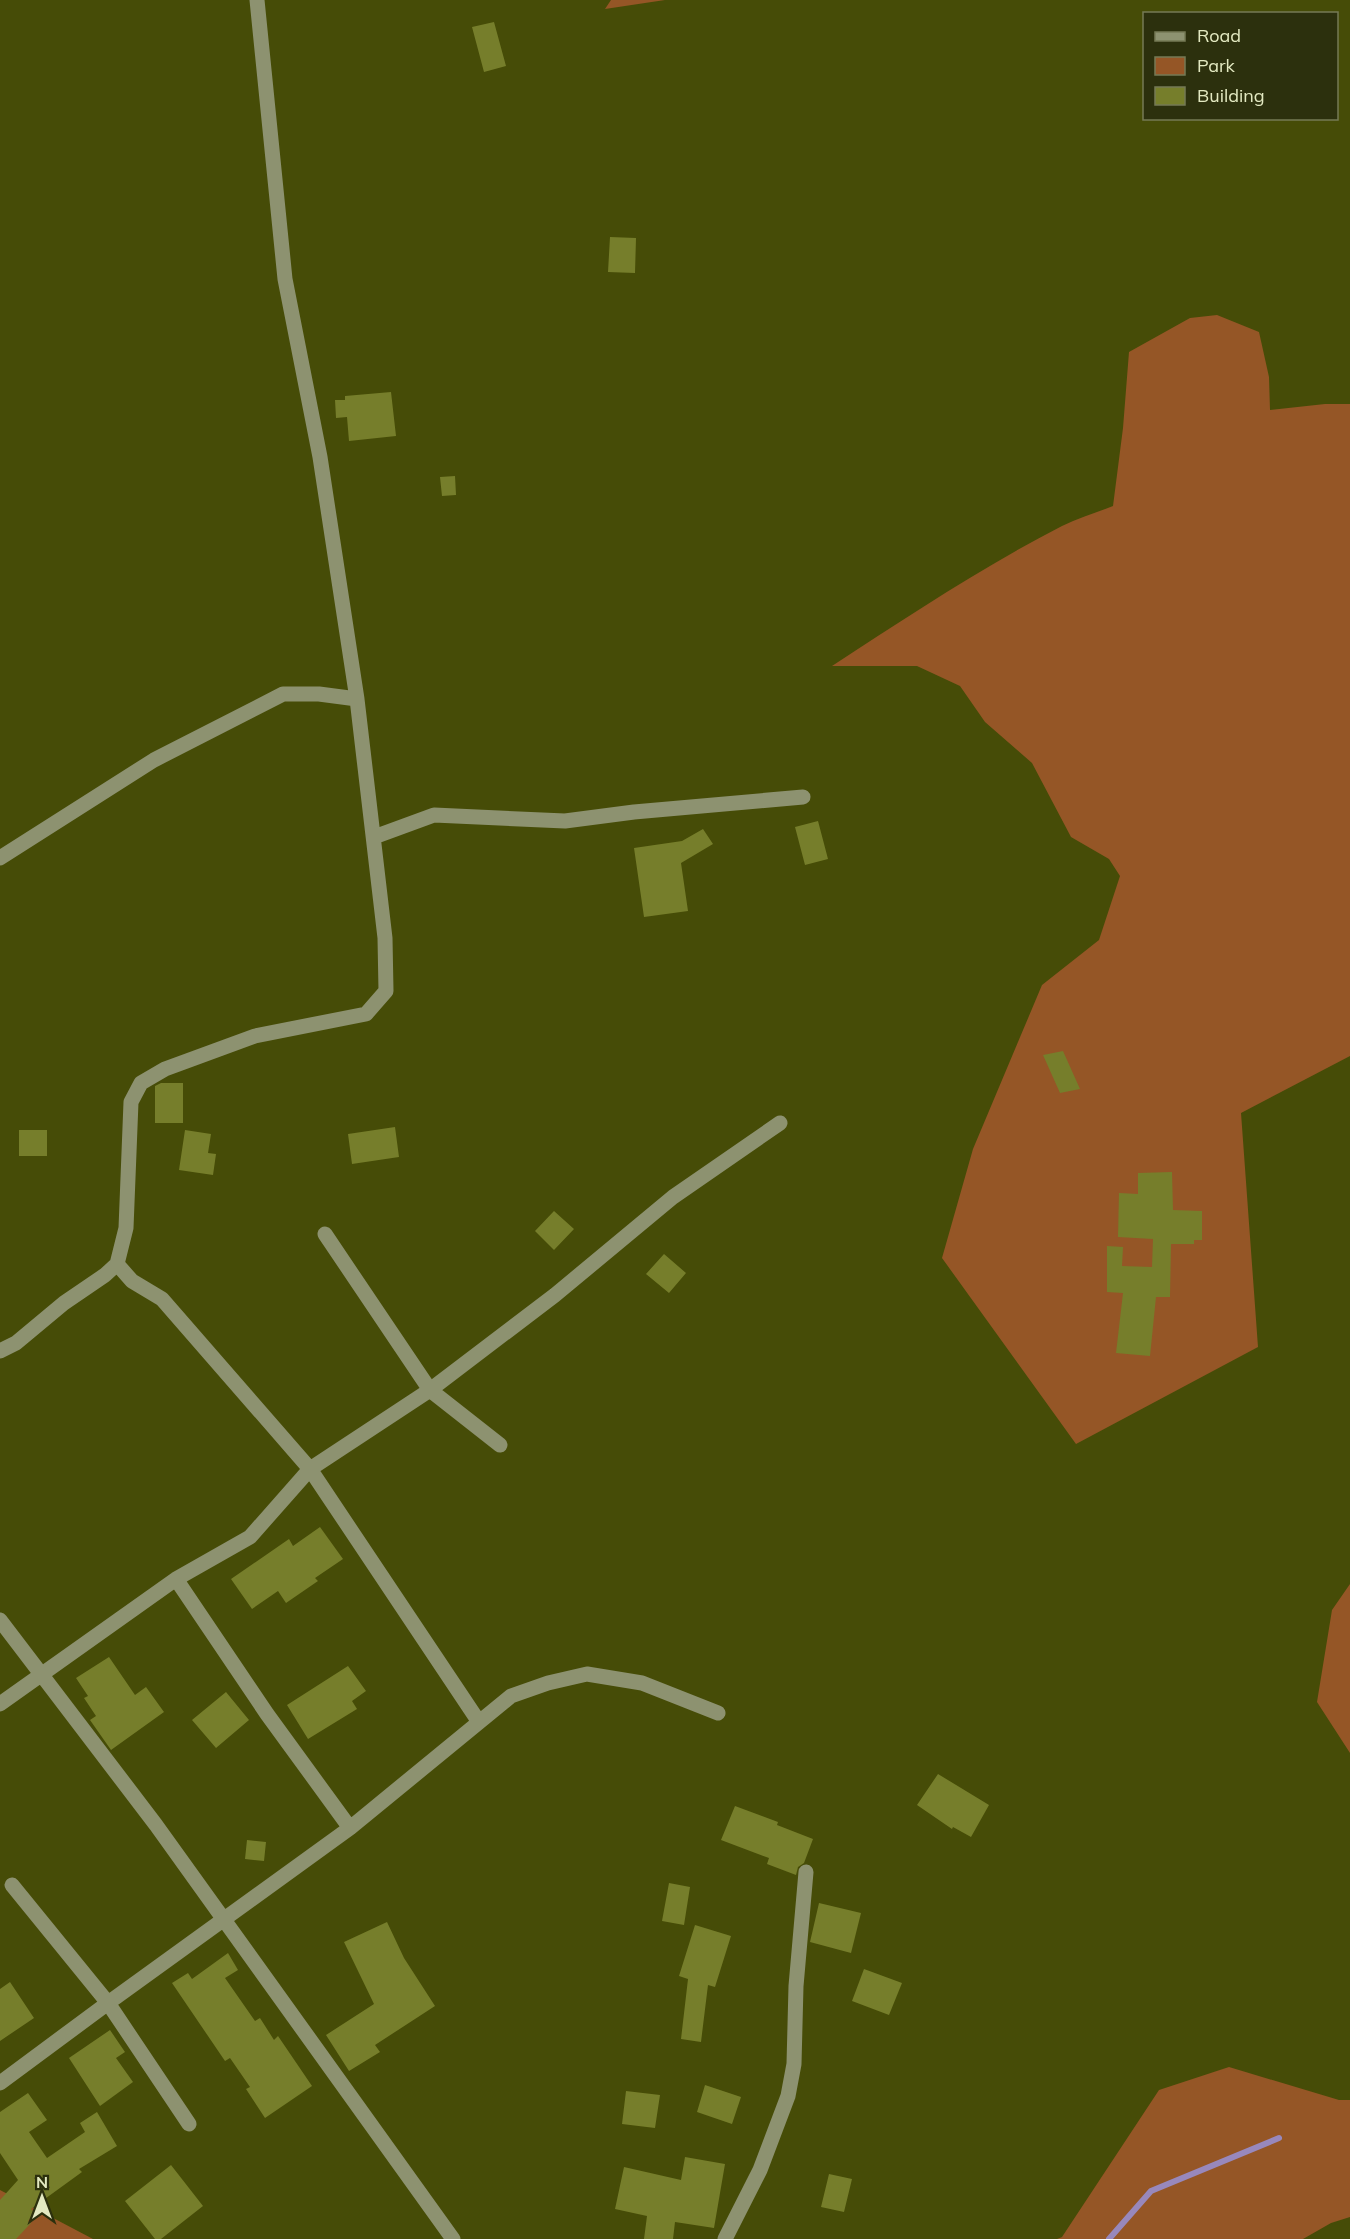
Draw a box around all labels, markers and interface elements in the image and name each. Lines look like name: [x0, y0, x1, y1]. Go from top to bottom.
legend: [1143, 12, 1338, 120]
text: Road: [1197, 24, 1241, 47]
text: Park: [1197, 54, 1236, 77]
text: Building: [1197, 84, 1265, 107]
north arrow: [12, 2167, 72, 2227]
text: N: [36, 2172, 48, 2192]

